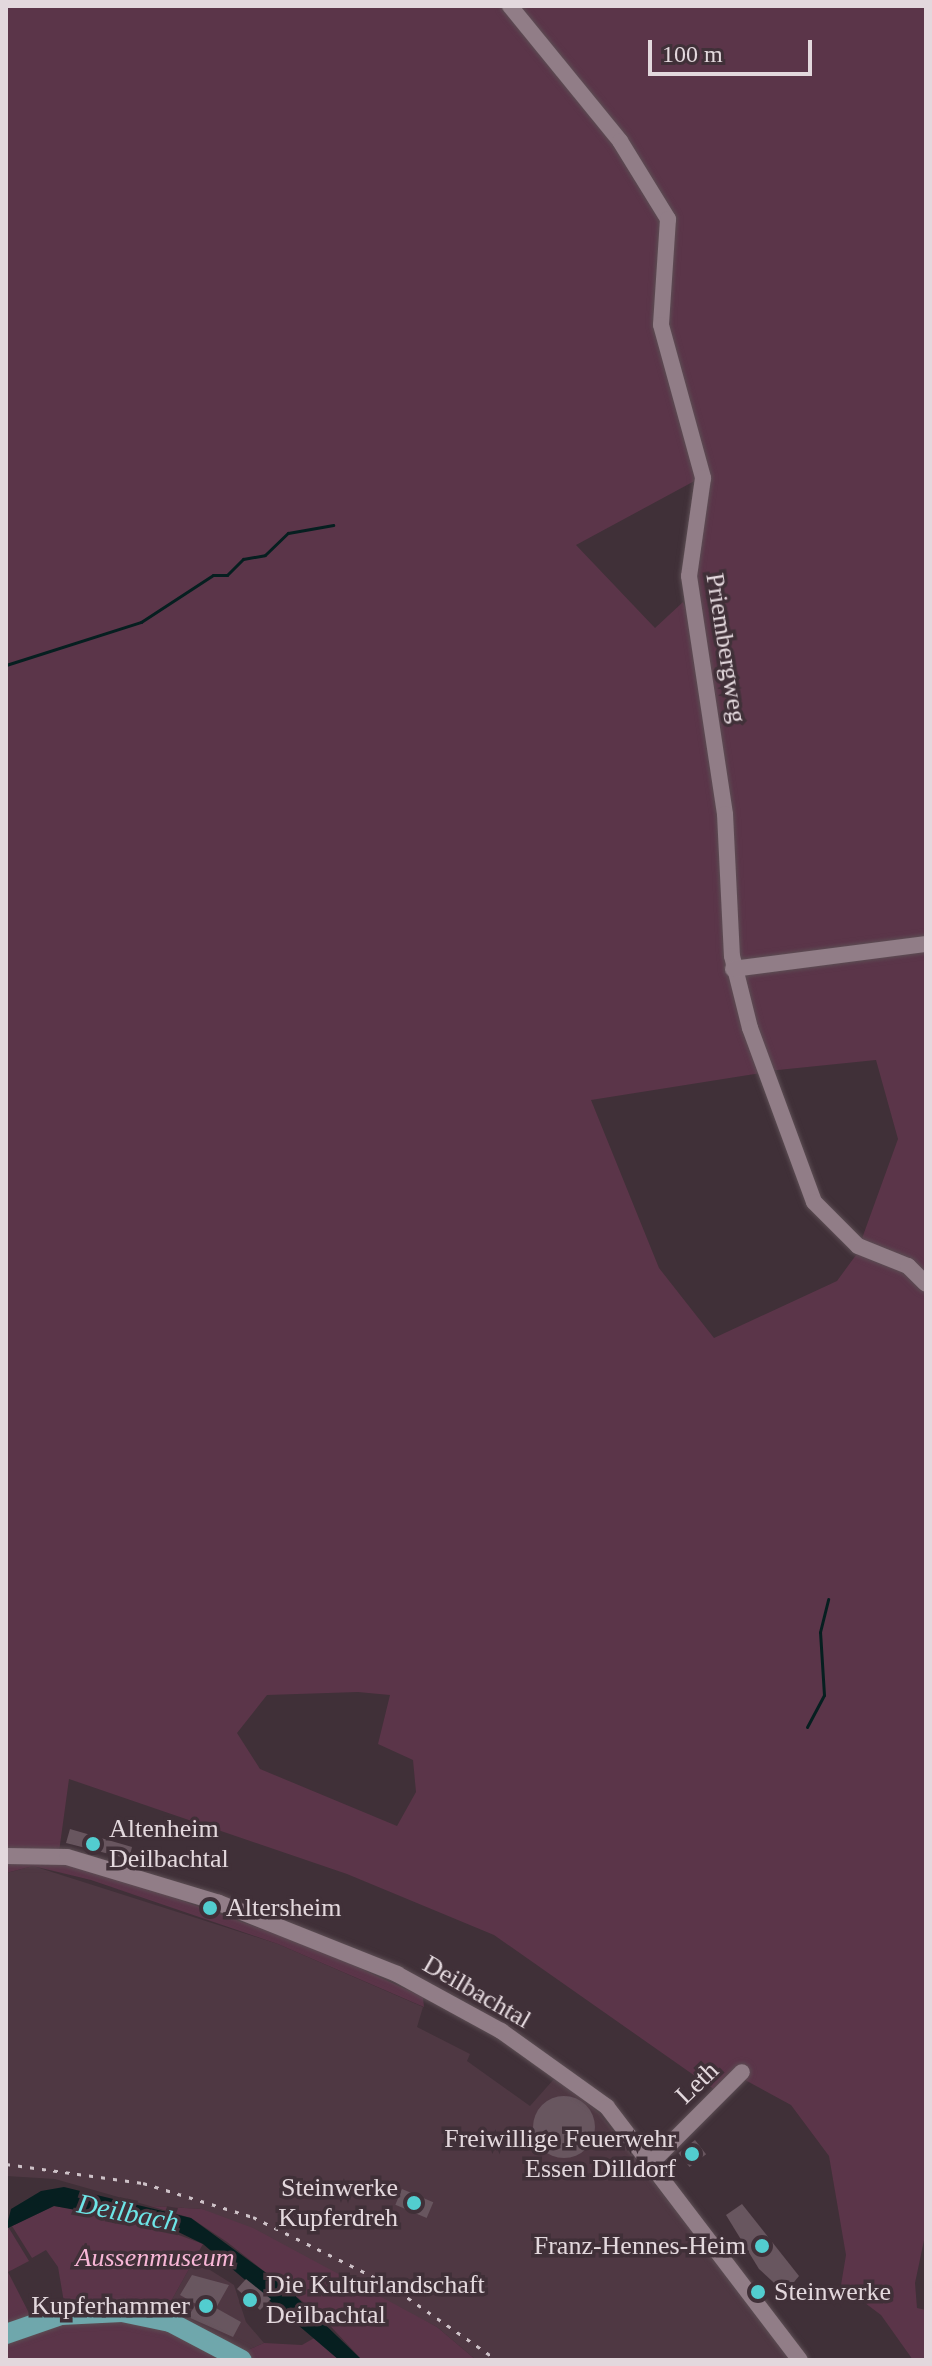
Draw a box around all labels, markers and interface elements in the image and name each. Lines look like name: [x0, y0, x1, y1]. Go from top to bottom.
scale bar: [652, 24, 816, 74]
text: 100 m: [662, 41, 723, 67]
street label: Priembergweg: [699, 571, 753, 725]
place label: Altenheim Deilbachtal: [109, 1813, 229, 1874]
marker: Altenheim Deilbachtal: [84, 1835, 102, 1853]
place label: Altersheim: [226, 1892, 342, 1924]
marker: Altersheim: [201, 1899, 219, 1917]
street label: Deilbachtal: [417, 1949, 537, 2035]
street label: Leth: [669, 2055, 725, 2111]
place label: Freiwillige Feuerwehr Essen Dilldorf: [444, 2123, 676, 2184]
marker: Freiwillige Feuerwehr Essen Dilldorf: [683, 2145, 701, 2163]
place label: Steinwerke Kupferdreh: [278, 2172, 398, 2234]
water label: Deilbach: [74, 2187, 182, 2239]
marker: Steinwerke Kupferdreh: [405, 2194, 423, 2212]
place label: Franz-Hennes-Heim: [534, 2230, 746, 2262]
marker: Franz-Hennes-Heim: [753, 2237, 771, 2255]
park label: Aussenmuseum: [76, 2242, 234, 2274]
place label: Die Kulturlandschaft Deilbachtal: [266, 2269, 485, 2330]
place label: Steinwerke: [774, 2276, 891, 2308]
marker: Steinwerke: [749, 2283, 767, 2301]
place label: Kupferhammer: [31, 2290, 190, 2322]
marker: Die Kulturlandschaft Deilbachtal: [241, 2291, 259, 2309]
marker: Kupferhammer: [197, 2297, 215, 2315]

